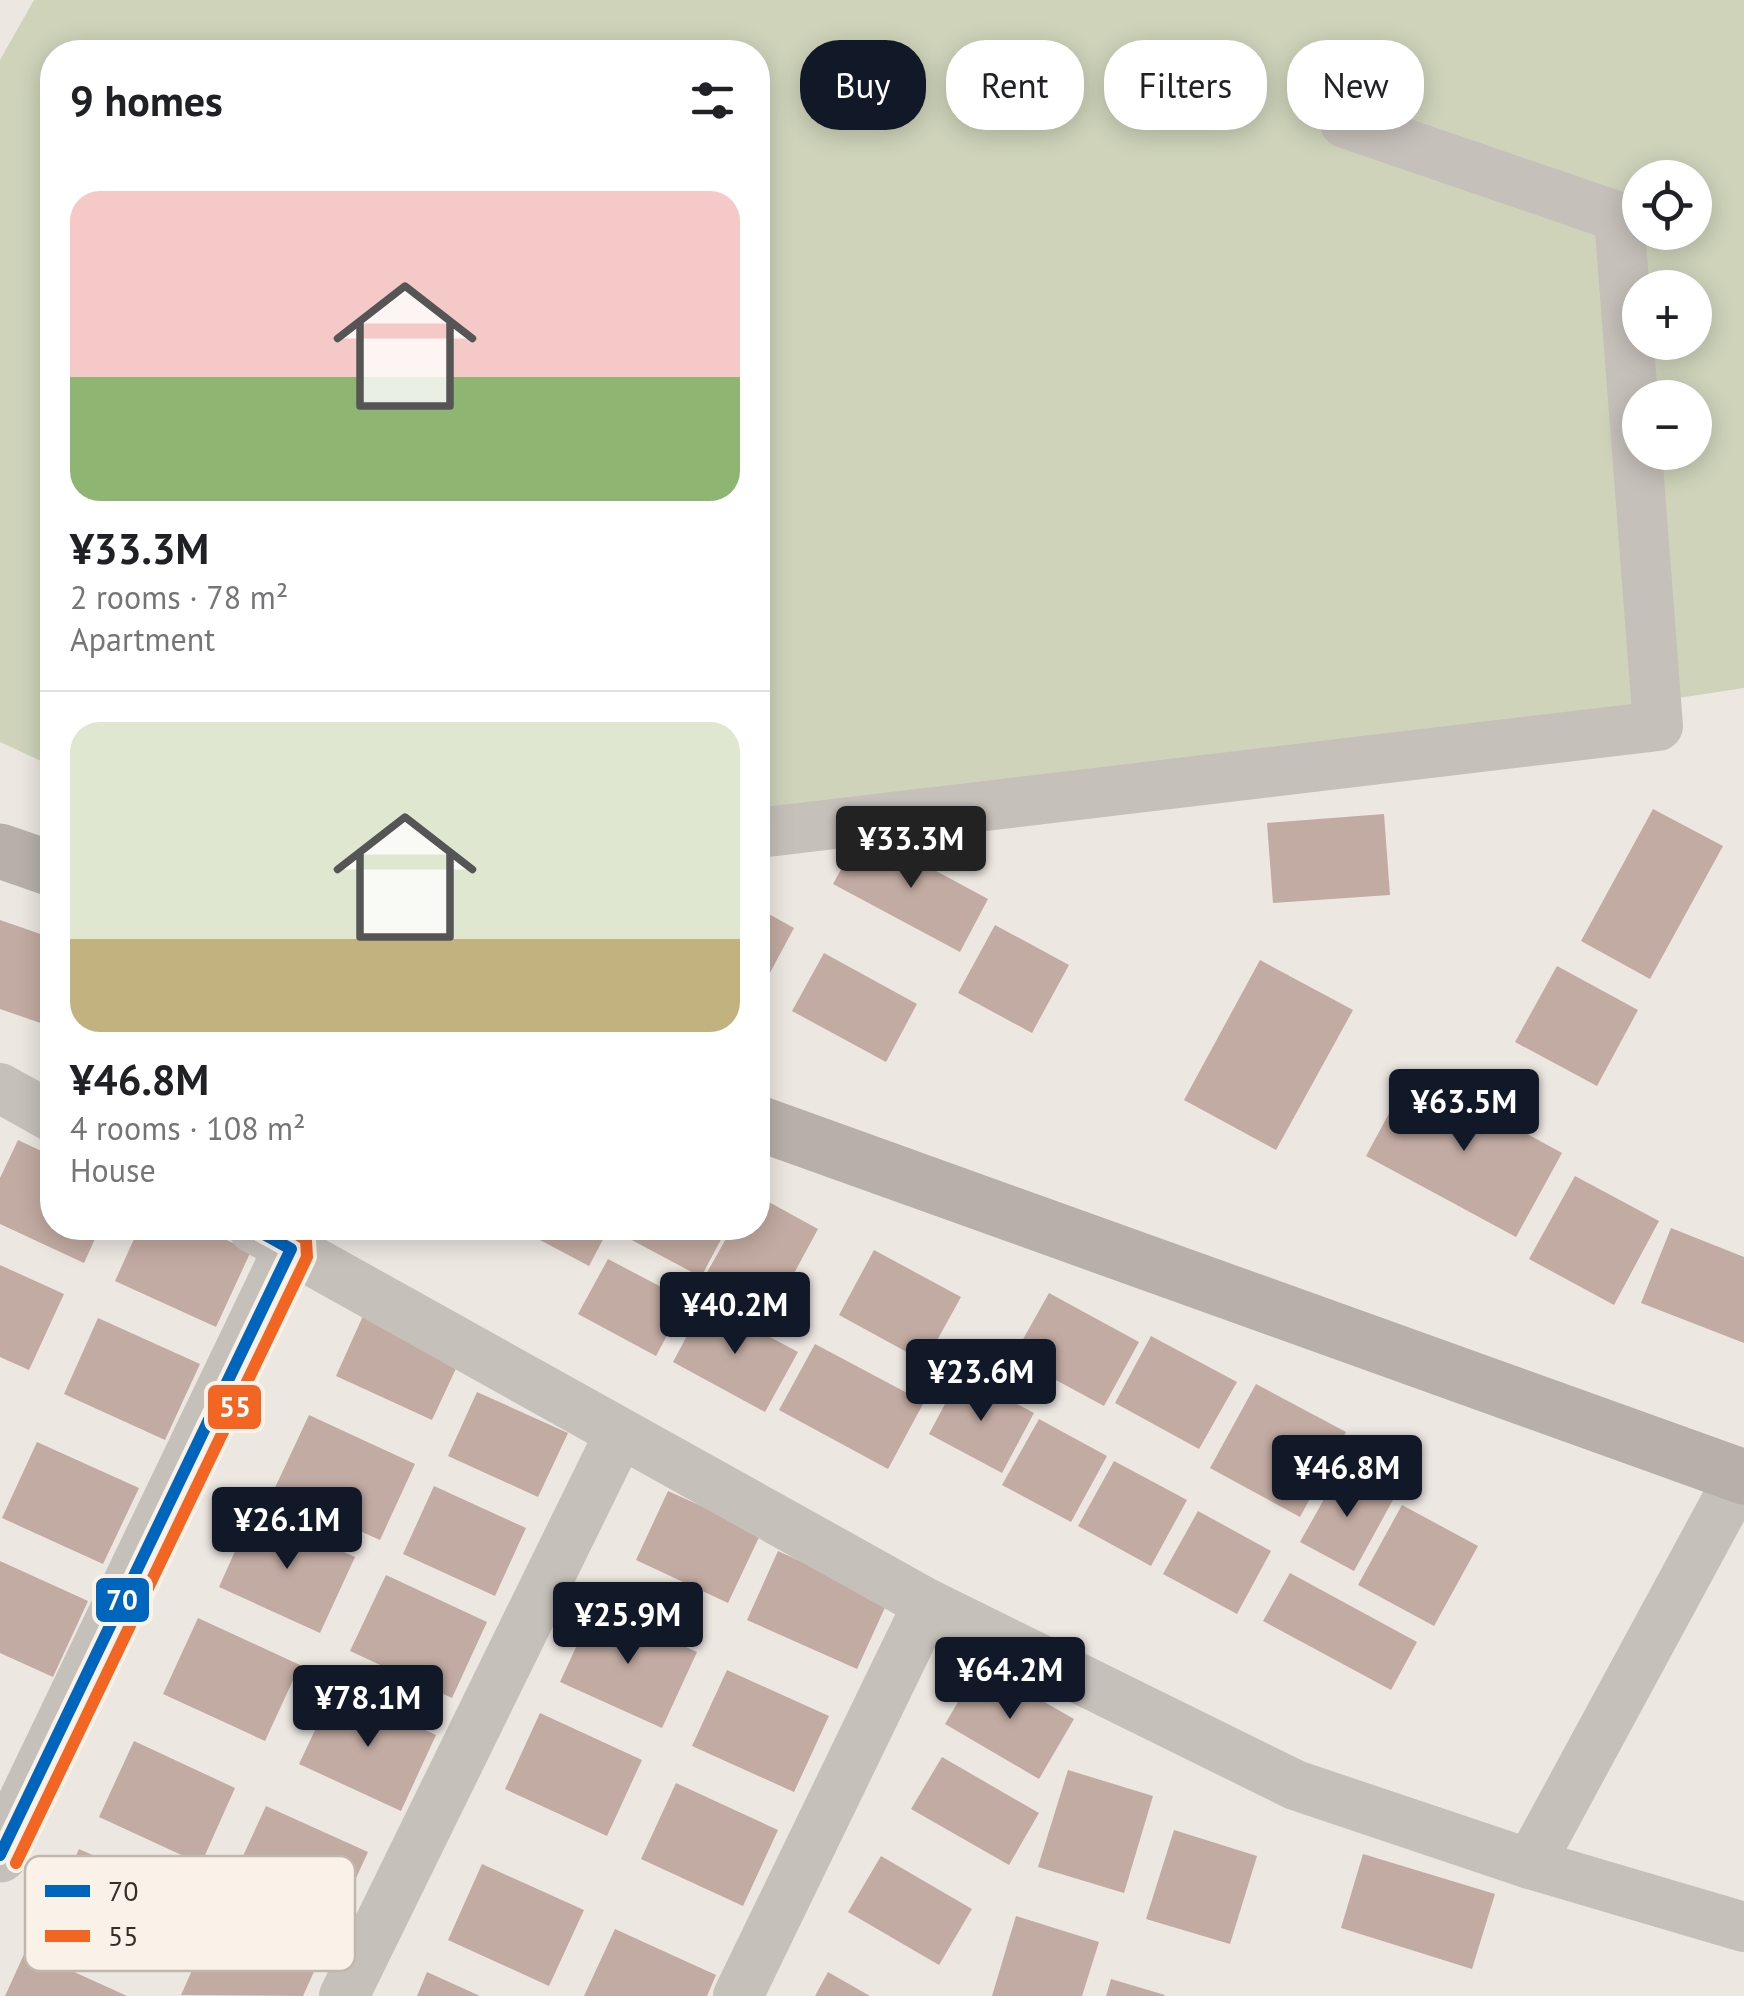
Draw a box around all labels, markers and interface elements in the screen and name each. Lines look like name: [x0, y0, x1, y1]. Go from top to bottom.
chip: Buy: [800, 40, 926, 130]
chip: Rent: [946, 40, 1084, 130]
chip: Filters: [1104, 40, 1267, 130]
chip: New: [1287, 40, 1424, 130]
text: 9 homes: [70, 73, 223, 128]
icon: filters: [685, 73, 740, 128]
map controls: [1622, 160, 1712, 470]
button: locate: [1622, 160, 1712, 250]
icon: home: [315, 256, 495, 436]
button: +: [1622, 270, 1712, 360]
button: −: [1622, 380, 1712, 470]
text: ¥33.3M: [70, 521, 209, 576]
text: 2 rooms · 78 m²: [70, 576, 288, 618]
text: Apartment: [70, 618, 215, 660]
icon: home: [315, 787, 495, 967]
pin: ¥33.3M: [830, 806, 992, 891]
text: ¥33.3M: [858, 817, 964, 859]
text: ¥46.8M: [70, 1052, 209, 1107]
pin: ¥63.5M: [1383, 1069, 1545, 1154]
text: ¥63.5M: [1411, 1080, 1517, 1122]
text: 4 rooms · 108 m²: [70, 1107, 306, 1149]
text: House: [70, 1149, 156, 1191]
pin: ¥40.2M: [654, 1272, 816, 1357]
text: ¥40.2M: [682, 1283, 788, 1325]
pin: ¥23.6M: [900, 1339, 1062, 1424]
text: ¥23.6M: [928, 1350, 1034, 1392]
line badge: 55: [206, 1383, 263, 1431]
text: 55: [219, 1388, 251, 1425]
pin: ¥46.8M: [1266, 1435, 1428, 1520]
text: ¥46.8M: [1294, 1446, 1400, 1488]
pin: ¥26.1M: [206, 1487, 368, 1572]
text: ¥26.1M: [234, 1498, 340, 1540]
line badge: 70: [94, 1576, 151, 1624]
text: 70: [106, 1581, 138, 1618]
pin: ¥25.9M: [547, 1582, 709, 1667]
text: ¥25.9M: [575, 1593, 681, 1635]
pin: ¥64.2M: [929, 1637, 1091, 1722]
text: ¥64.2M: [957, 1648, 1063, 1690]
pin: ¥78.1M: [287, 1665, 449, 1750]
text: ¥78.1M: [315, 1676, 421, 1718]
legend: [25, 1856, 355, 1971]
text: 70: [108, 1872, 139, 1909]
text: 55: [108, 1917, 139, 1954]

